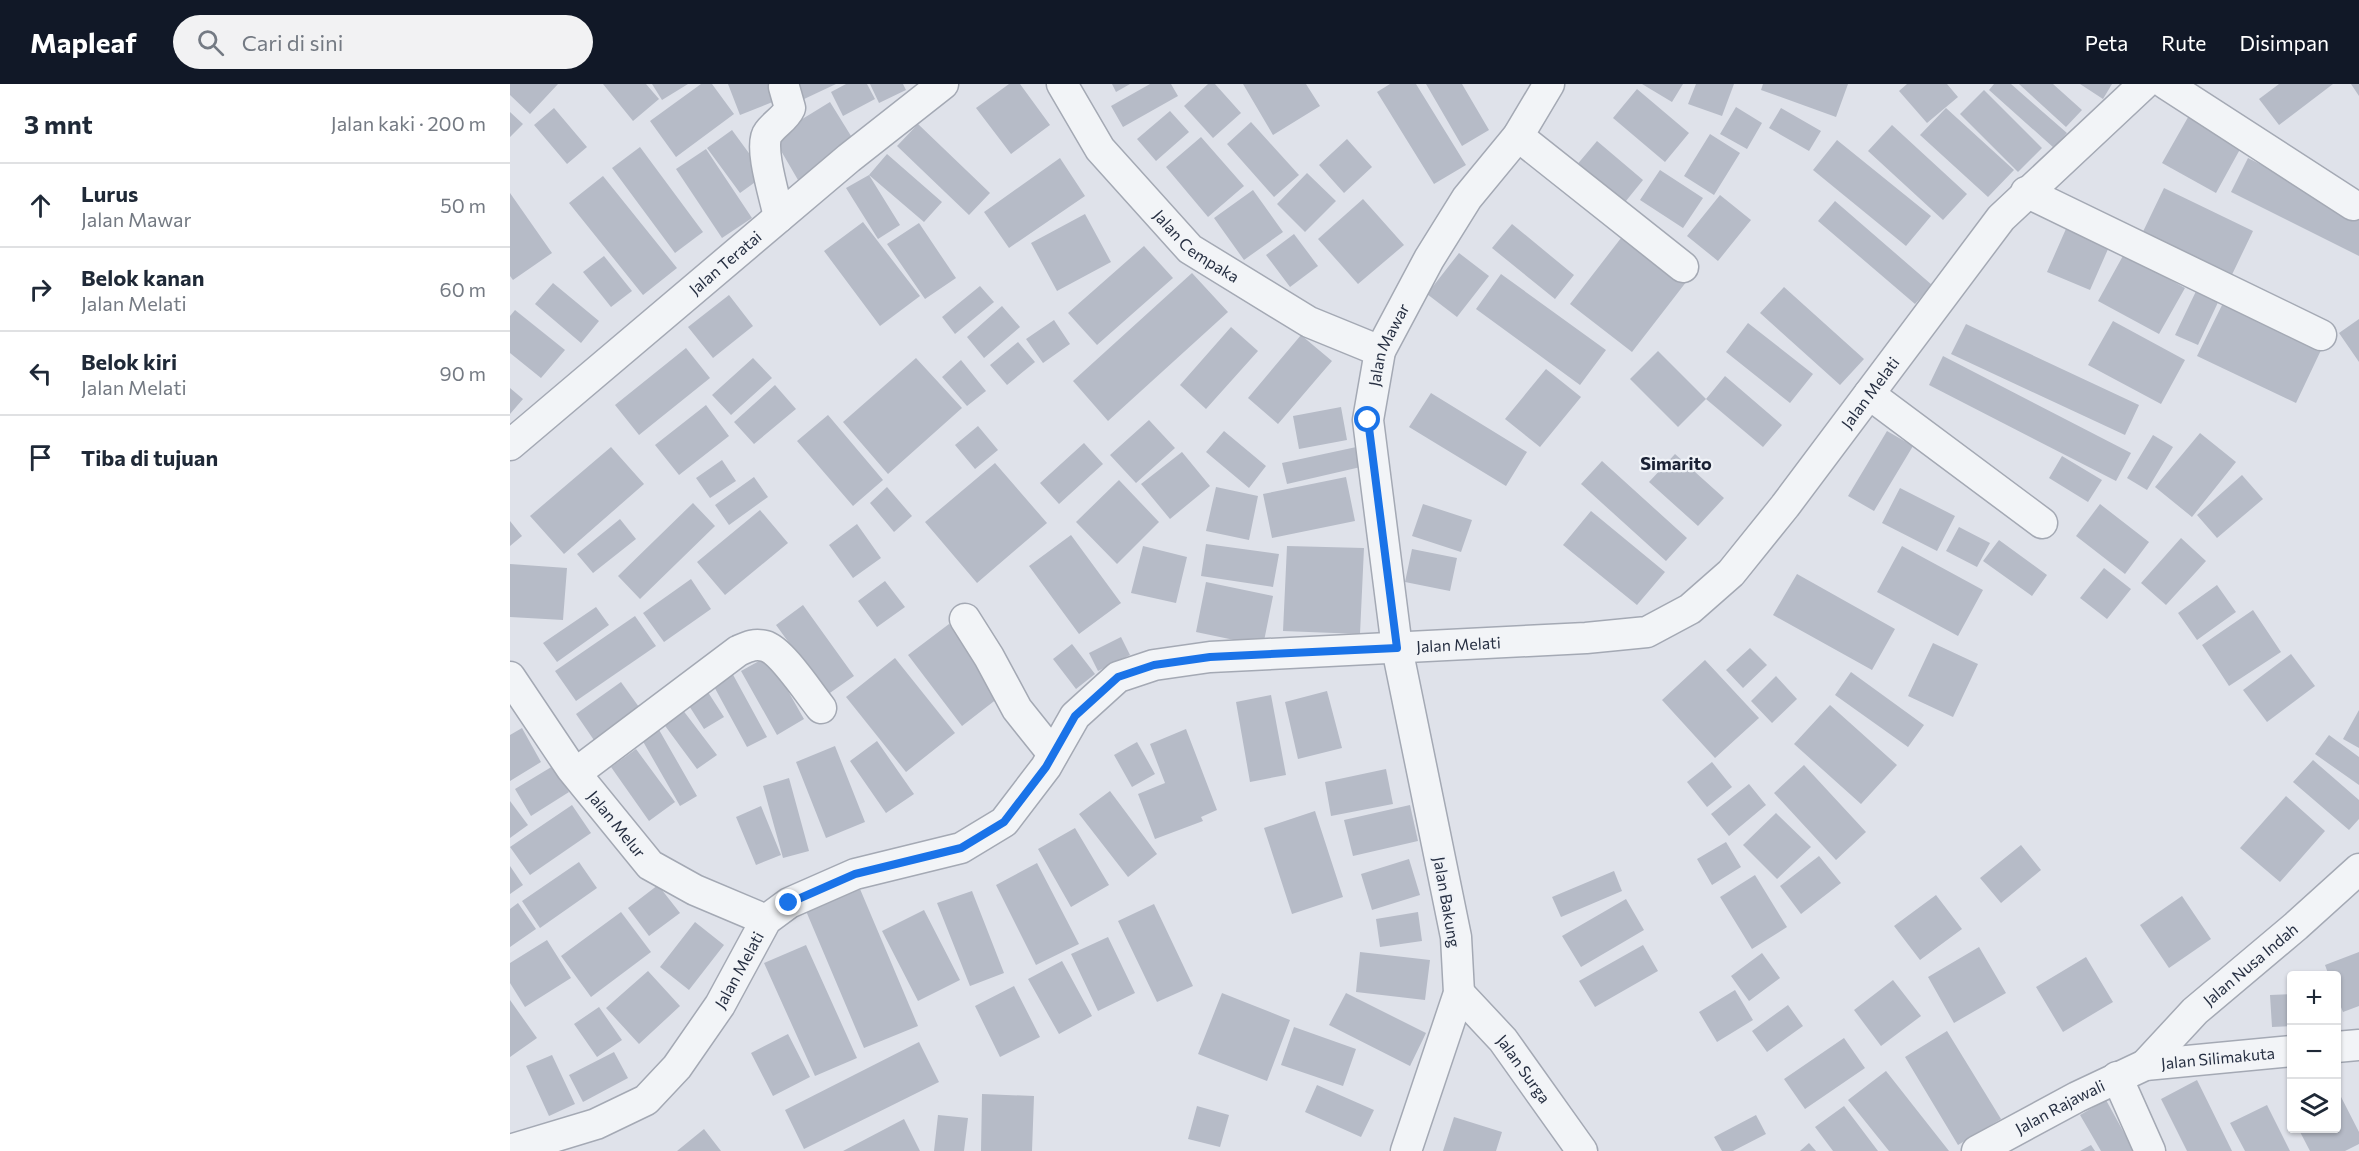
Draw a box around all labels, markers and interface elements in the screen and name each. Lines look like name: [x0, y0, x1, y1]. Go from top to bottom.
search box: [173, 15, 593, 69]
text: Mapleaf: [30, 25, 137, 59]
icon: search: [194, 26, 227, 59]
text: Cari di sini: [242, 29, 343, 56]
text: Peta: [2085, 30, 2128, 55]
text: Rute: [2161, 30, 2206, 55]
text: Disimpan: [2239, 30, 2329, 55]
text: 3 mnt: [24, 108, 93, 139]
text: Jalan kaki · 200 m: [331, 111, 486, 135]
text: Lurus: [81, 180, 138, 207]
icon: ahead: [24, 189, 57, 222]
text: 50 m: [440, 193, 486, 217]
street label: Jalan Cempaka: [1150, 205, 1243, 286]
text: Jalan Mawar: [81, 207, 192, 231]
street label: Jalan Teratai: [685, 226, 765, 298]
text: Belok kanan: [81, 264, 204, 291]
icon: right: [24, 273, 57, 306]
text: 60 m: [440, 277, 486, 301]
text: Jalan Melati: [81, 291, 187, 315]
street label: Jalan Mawar: [1364, 299, 1413, 388]
text: Belok kiri: [81, 348, 177, 375]
street label: Jalan Melati: [1837, 353, 1903, 432]
icon: left: [24, 357, 57, 390]
text: 90 m: [440, 361, 486, 385]
text: Jalan Melati: [81, 375, 187, 399]
route start: [1354, 406, 1380, 432]
icon: arrive: [24, 441, 57, 474]
text: Tiba di tujuan: [81, 444, 218, 471]
district label: Simarito: [1640, 452, 1712, 474]
street label: Jalan Melati: [1416, 632, 1501, 656]
street label: Jalan Melur: [584, 786, 650, 862]
street label: Jalan Bakung: [1430, 855, 1465, 949]
route end: [775, 889, 801, 915]
street label: Jalan Nusa Indah: [2199, 919, 2301, 1009]
street label: Jalan Melati: [710, 928, 767, 1012]
map controls: [2287, 971, 2341, 1133]
button: +: [2287, 971, 2341, 1025]
button: −: [2287, 1025, 2341, 1079]
street label: Jalan Surga: [1494, 1030, 1555, 1107]
street label: Jalan Silimakuta: [2160, 1043, 2276, 1072]
street label: Jalan Rajawali: [2012, 1075, 2108, 1138]
button: layers: [2287, 1079, 2341, 1133]

